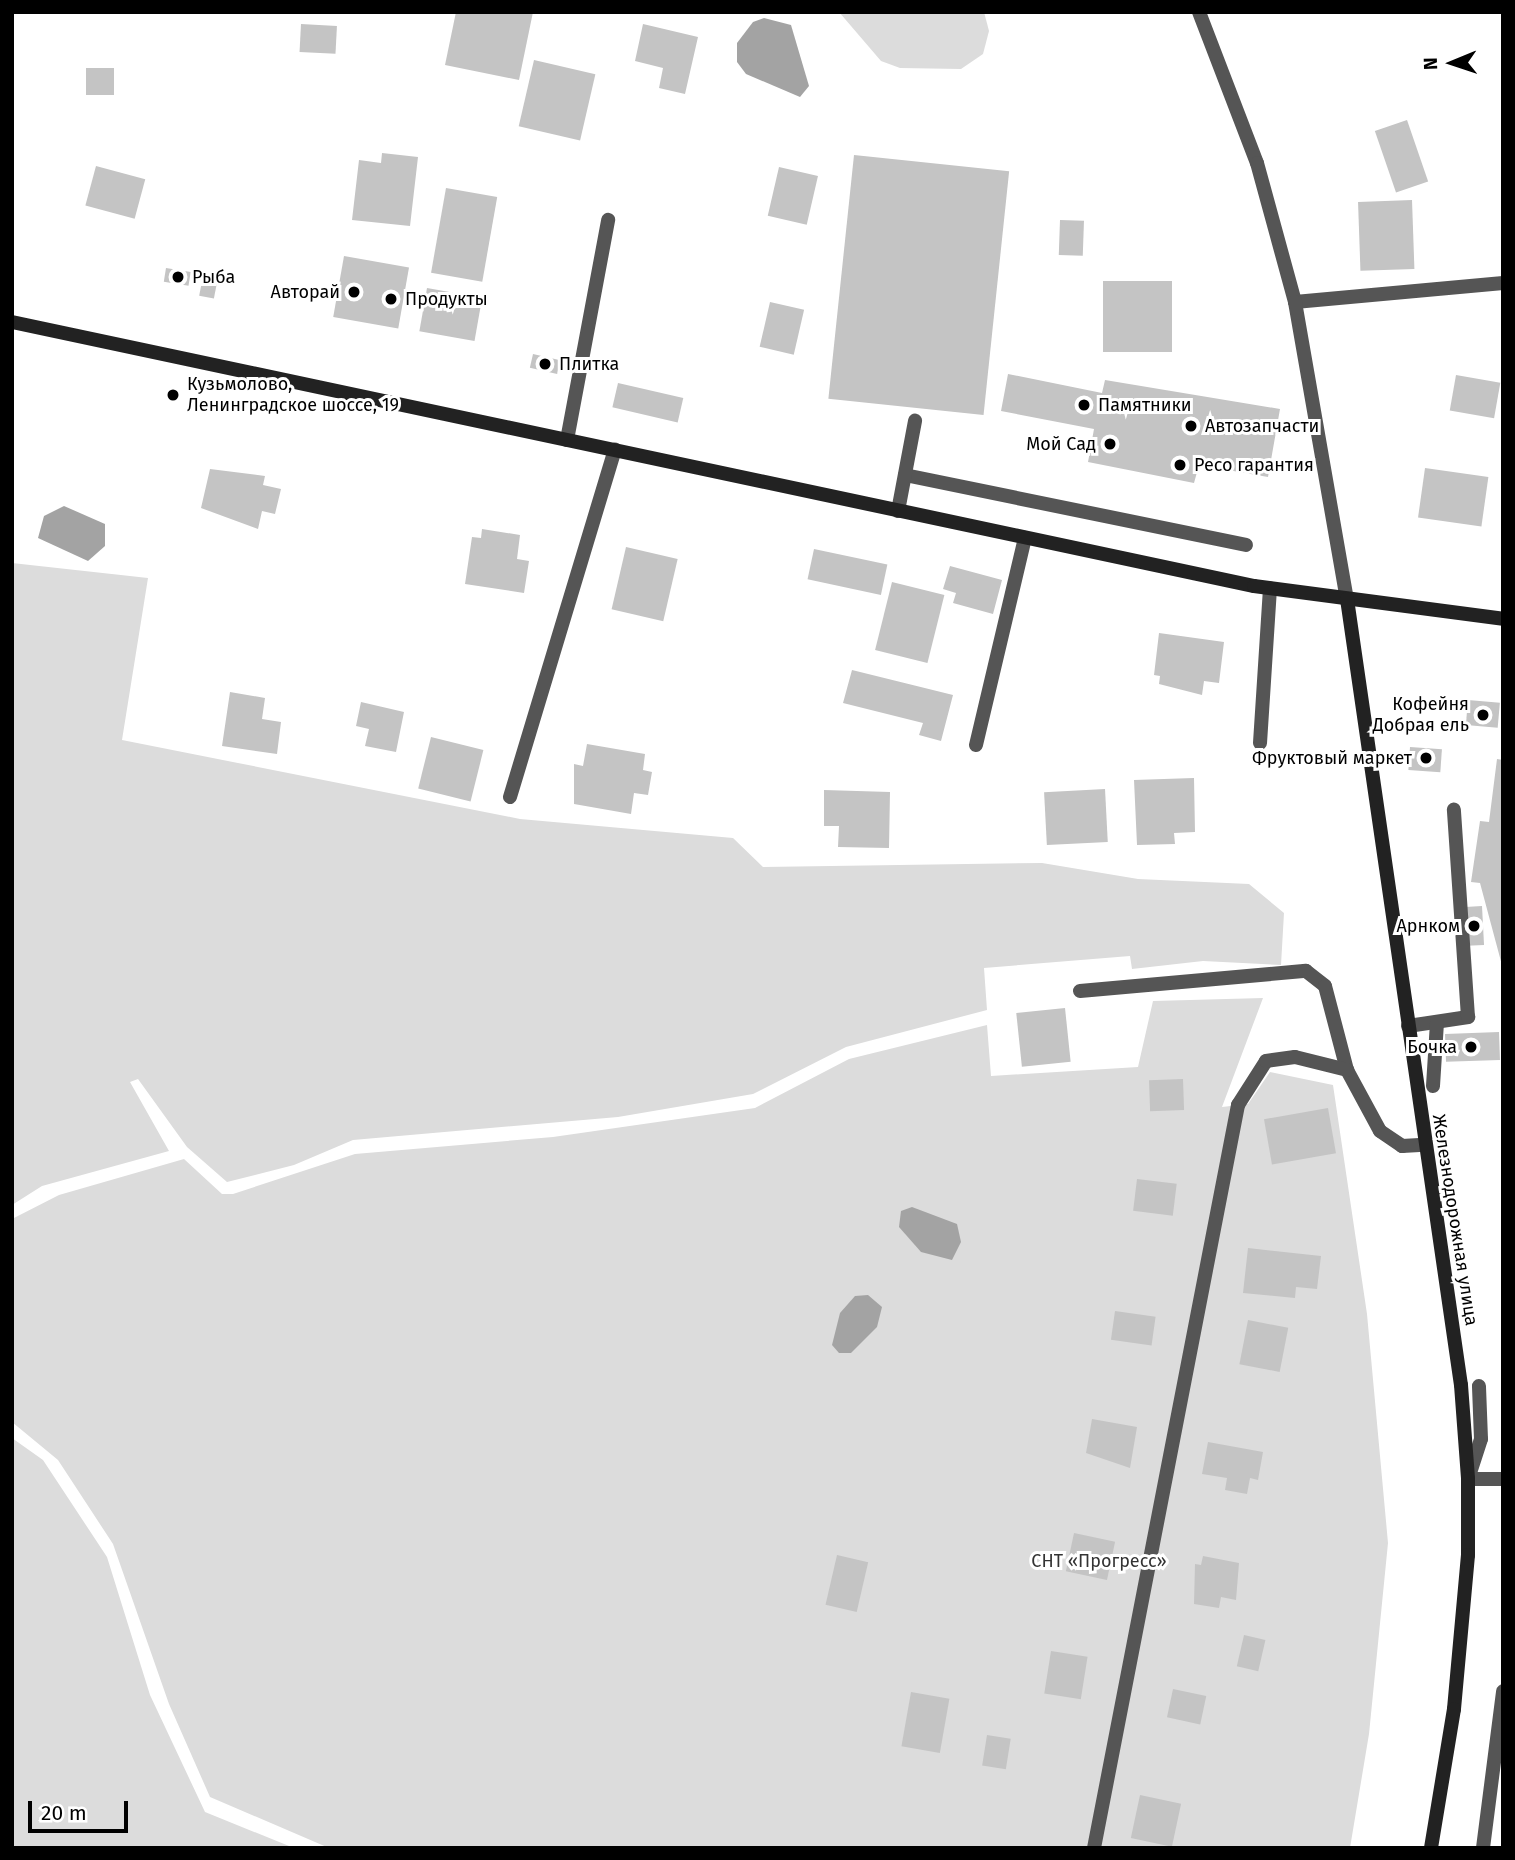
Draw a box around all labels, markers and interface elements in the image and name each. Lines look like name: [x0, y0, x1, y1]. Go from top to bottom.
north arrow: [1417, 28, 1487, 98]
text: N: [1419, 57, 1442, 70]
place label: Рыба: [192, 266, 235, 288]
marker: Рыба: [170, 269, 186, 285]
place label: Авторай: [271, 281, 340, 303]
marker: Авторай: [346, 284, 362, 300]
place label: Продукты: [405, 288, 488, 310]
marker: Продукты: [383, 291, 399, 307]
place label: Плитка: [559, 353, 619, 375]
marker: Плитка: [537, 356, 553, 372]
place label: Кузьмолово, Ленинградское шоссе, 19: [187, 374, 399, 416]
marker: Кузьмолово, Ленинградское шоссе, 19: [165, 387, 181, 403]
place label: Памятники: [1098, 394, 1192, 416]
marker: Памятники: [1076, 397, 1092, 413]
place label: Автозапчасти: [1205, 415, 1319, 437]
marker: Автозапчасти: [1183, 418, 1199, 434]
place label: Мой Сад: [1026, 433, 1096, 455]
marker: Мой Сад: [1102, 436, 1118, 452]
place label: Ресо гарантия: [1194, 454, 1314, 476]
marker: Ресо гарантия: [1172, 457, 1188, 473]
place label: Кофейня Добрая ель: [1373, 694, 1469, 736]
marker: Кофейня Добрая ель: [1475, 707, 1491, 723]
place label: Фруктовый маркет: [1252, 747, 1412, 769]
marker: Фруктовый маркет: [1418, 750, 1434, 766]
place label: Арнком: [1397, 915, 1460, 937]
marker: Арнком: [1466, 918, 1482, 934]
place label: Бочка: [1407, 1036, 1457, 1058]
marker: Бочка: [1463, 1039, 1479, 1055]
street label: Железнодорожная улица: [1428, 1113, 1482, 1327]
park label: СНТ «Прогресс»: [1031, 1550, 1167, 1572]
scale bar: [32, 1786, 131, 1830]
text: 20 m: [41, 1800, 87, 1826]

